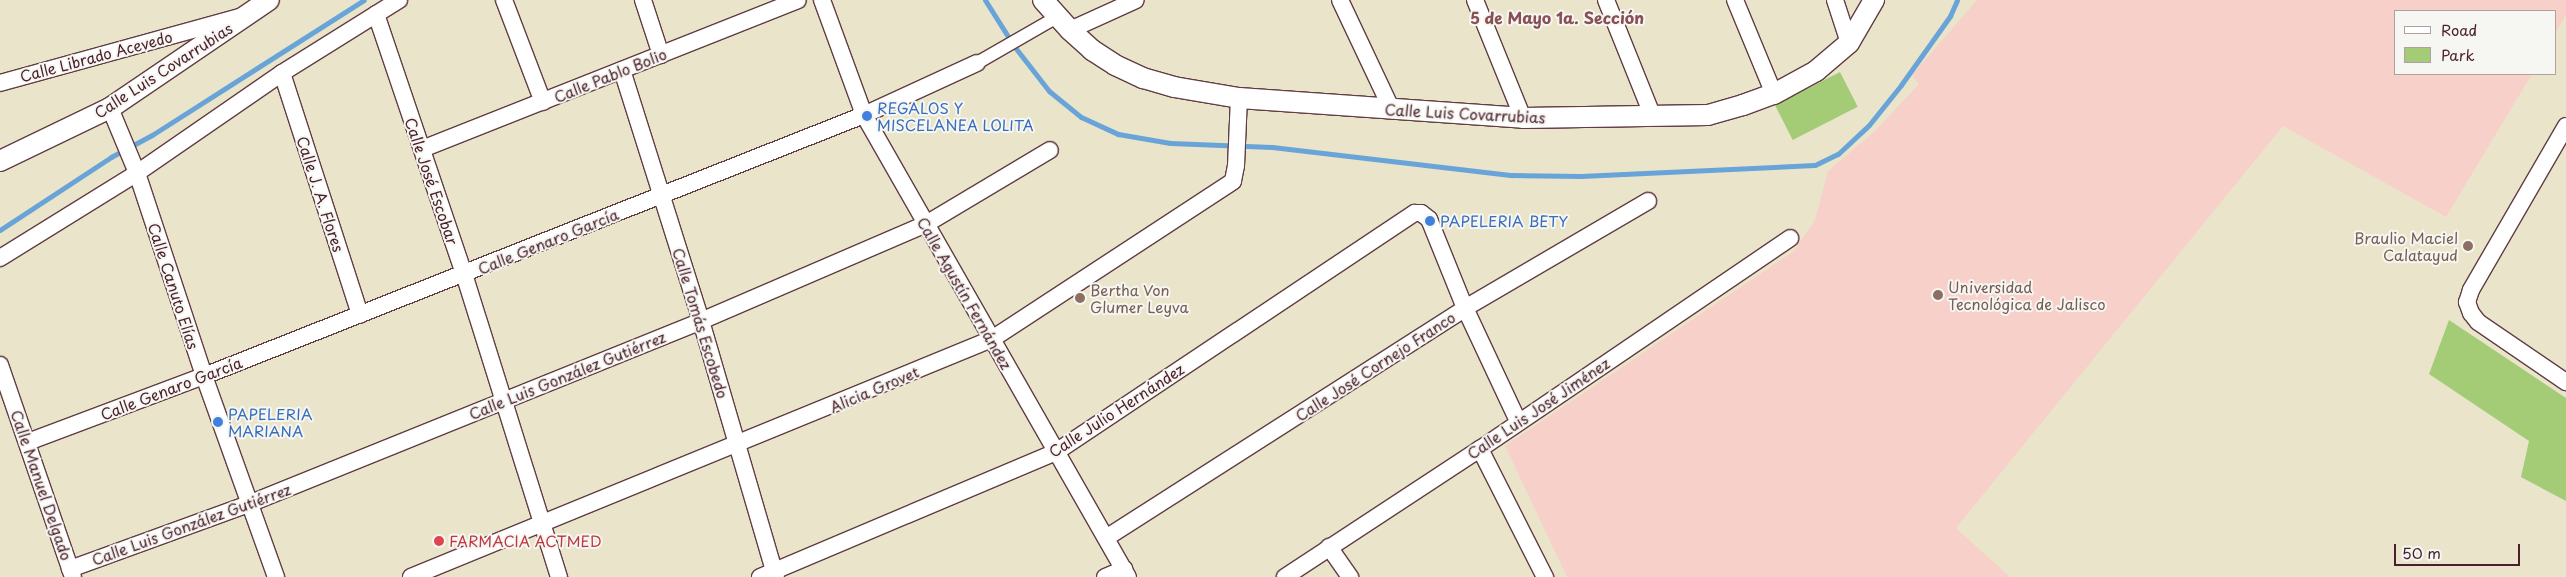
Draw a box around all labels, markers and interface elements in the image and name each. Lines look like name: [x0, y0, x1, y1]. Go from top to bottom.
district label: 5 de Mayo 1a. Sección: [1469, 7, 1645, 27]
legend: [2394, 10, 2556, 75]
street label: Calle Luis Covarrubias: [90, 18, 236, 122]
text: Road: [2441, 18, 2477, 41]
street label: Calle Librado Acevedo: [17, 27, 175, 85]
text: Park: [2441, 43, 2475, 66]
street label: Calle Pablo Bolio: [551, 44, 669, 106]
place label: REGALOS Y MISCELANEA LOLITA: [877, 98, 1034, 133]
street label: Calle Luis Covarrubias: [1384, 100, 1546, 126]
marker: REGALOS Y MISCELANEA LOLITA: [861, 110, 873, 122]
street label: Calle José Escobar: [402, 115, 462, 247]
street label: Calle J. A. Flores: [294, 133, 348, 255]
street label: Calle Genaro García: [475, 205, 621, 277]
place label: PAPELERIA BETY: [1440, 212, 1570, 230]
street label: Calle Agustín Fernández: [914, 213, 1016, 373]
marker: PAPELERIA BETY: [1424, 215, 1436, 227]
street label: Calle Canuto Elías: [145, 220, 203, 352]
place label: Braulio Maciel Calatayud: [2353, 228, 2458, 263]
marker: Braulio Maciel Calatayud: [2462, 240, 2474, 252]
street label: Calle Tomás Escobedo: [669, 245, 733, 401]
place label: Universidad Tecnológica de Jalisco: [1948, 277, 2107, 312]
place label: Bertha Von Glumer Leyva: [1090, 280, 1190, 315]
marker: Universidad Tecnológica de Jalisco: [1932, 289, 1944, 301]
marker: Bertha Von Glumer Leyva: [1074, 292, 1086, 304]
street label: Calle José Cornejo Franco: [1291, 307, 1459, 425]
street label: Calle Luis González Gutiérrez: [465, 327, 669, 423]
street label: Calle Genaro García: [98, 353, 244, 423]
street label: Calle Luis José Jiménez: [1462, 353, 1614, 463]
street label: Calle Julio Hernández: [1045, 359, 1187, 461]
street label: Alicia Grovet: [827, 362, 921, 416]
place label: PAPELERIA MARIANA: [228, 404, 313, 439]
street label: Calle Manuel Delgado: [8, 407, 76, 563]
marker: PAPELERIA MARIANA: [212, 416, 224, 428]
street label: Calle Luis González Gutiérrez: [88, 479, 294, 569]
place label: FARMACIA ACTMED: [449, 532, 603, 550]
scale bar: [2396, 534, 2522, 566]
marker: FARMACIA ACTMED: [433, 535, 445, 547]
text: 50 m: [2402, 541, 2441, 564]

